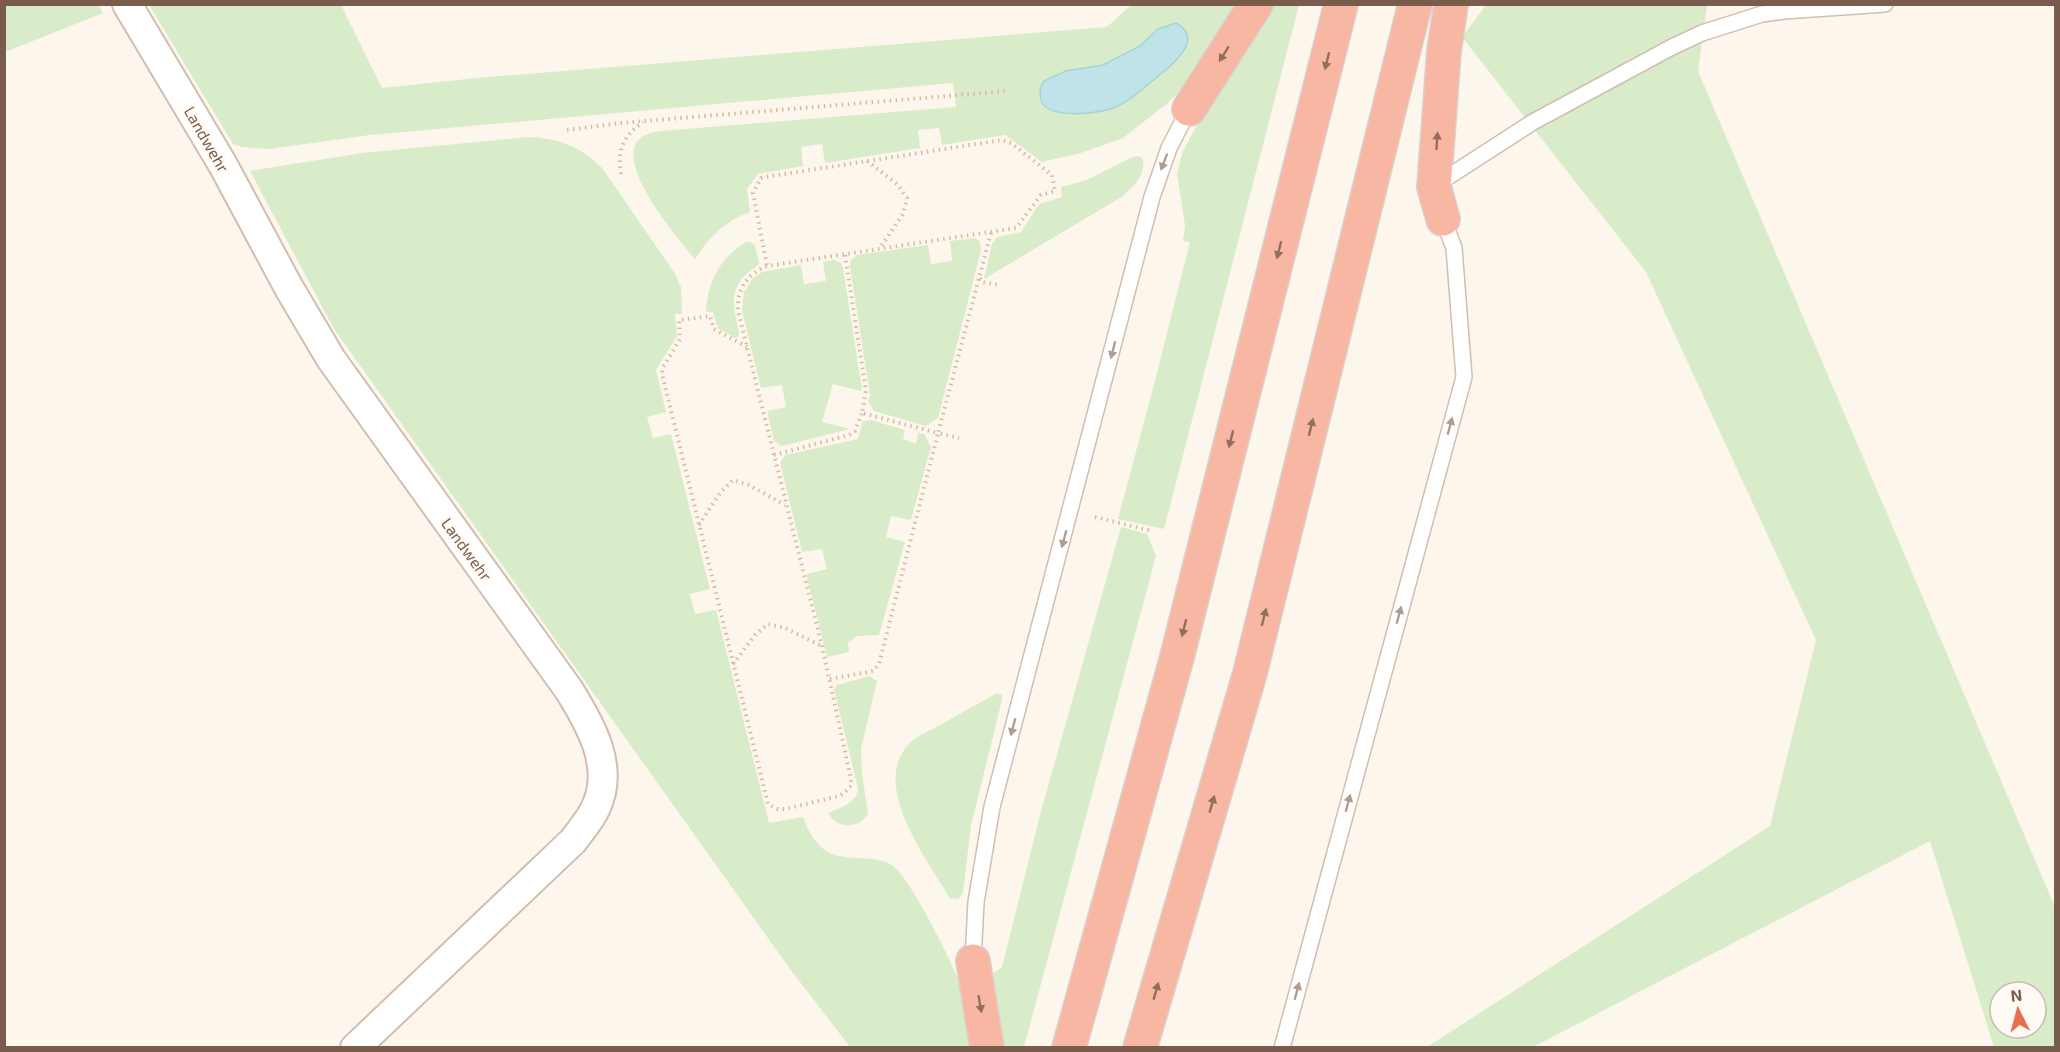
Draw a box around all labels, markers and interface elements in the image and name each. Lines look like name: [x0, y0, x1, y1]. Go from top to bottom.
one-way arrow: [1219, 46, 1230, 62]
one-way arrow: [1321, 52, 1331, 70]
street label: Landwehr: [181, 103, 234, 176]
one-way arrow: [1432, 132, 1442, 151]
one-way arrow: [1159, 153, 1168, 171]
one-way arrow: [1274, 241, 1284, 259]
one-way arrow: [1107, 341, 1117, 359]
one-way arrow: [1446, 417, 1456, 436]
one-way arrow: [1306, 418, 1316, 436]
one-way arrow: [1226, 430, 1236, 449]
street label: Landwehr: [438, 514, 496, 585]
one-way arrow: [1058, 530, 1068, 548]
one-way arrow: [1395, 606, 1405, 624]
one-way arrow: [1260, 607, 1270, 626]
one-way arrow: [1178, 619, 1188, 638]
one-way arrow: [1008, 718, 1018, 736]
one-way arrow: [1344, 794, 1354, 812]
one-way arrow: [1208, 795, 1217, 813]
north arrow: [1988, 980, 2048, 1040]
one-way arrow: [1152, 982, 1161, 1000]
one-way arrow: [1293, 982, 1302, 1000]
text: N: [2010, 985, 2023, 1005]
one-way arrow: [976, 995, 985, 1014]

